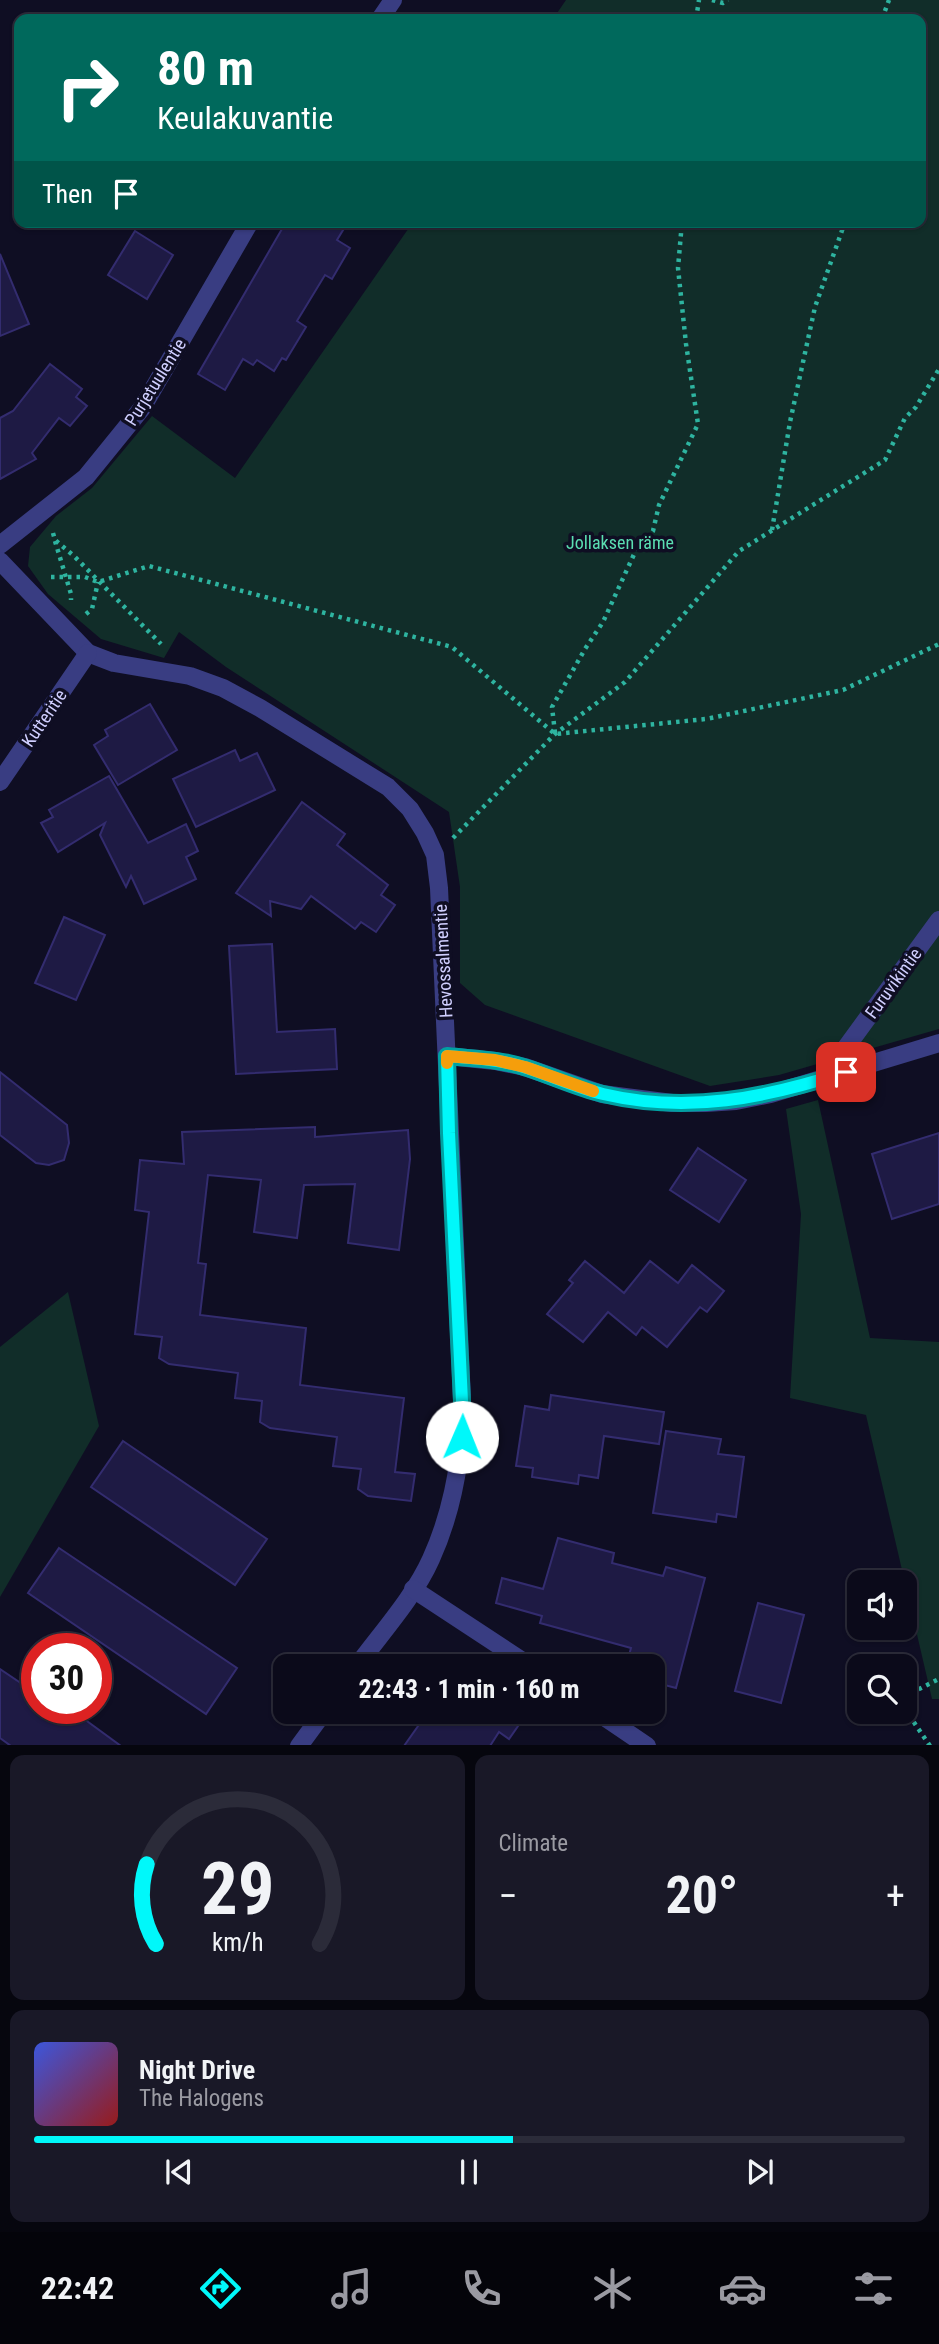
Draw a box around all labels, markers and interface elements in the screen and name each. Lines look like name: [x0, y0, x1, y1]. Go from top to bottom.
text: 80 m: [157, 40, 254, 97]
icon: right: [42, 42, 133, 133]
text: Keulakuvantie: [157, 99, 333, 137]
icon: arrive: [107, 175, 145, 213]
text: Then: [42, 179, 93, 209]
street label: Purjetuulentie: [120, 335, 190, 429]
park label: Jollaksen räme: [566, 532, 674, 553]
street label: Kutteritie: [17, 685, 71, 751]
street label: Hevossalmentie: [430, 904, 456, 1018]
street label: Furuvikintie: [860, 944, 926, 1022]
pin: [816, 1042, 876, 1102]
icon: arrive: [827, 1053, 865, 1091]
position arrow: [425, 1400, 499, 1474]
map controls: [847, 1570, 917, 1724]
button: sound: [847, 1570, 917, 1640]
speed limit sign: 30: [21, 1633, 112, 1724]
button: search: [847, 1654, 917, 1724]
text: 22:43 · 1 min · 160 m: [359, 1674, 579, 1704]
text: Climate: [499, 1830, 568, 1857]
text: 29: [200, 1846, 274, 1932]
text: 20°: [665, 1865, 738, 1926]
text: −: [499, 1874, 518, 1918]
text: +: [886, 1874, 905, 1918]
text: km/h: [212, 1927, 263, 1956]
text: Night Drive: [139, 2055, 255, 2085]
text: The Halogens: [139, 2085, 264, 2112]
icon: previous: [160, 2153, 198, 2191]
icon: pause: [450, 2153, 488, 2191]
icon: next: [741, 2153, 779, 2191]
icon: directions: [196, 2264, 245, 2313]
icon: music: [327, 2264, 376, 2313]
icon: phone: [457, 2264, 506, 2313]
icon: climate: [588, 2264, 637, 2313]
icon: car: [718, 2264, 767, 2313]
icon: filters: [849, 2264, 898, 2313]
text: 22:42: [41, 2269, 114, 2307]

